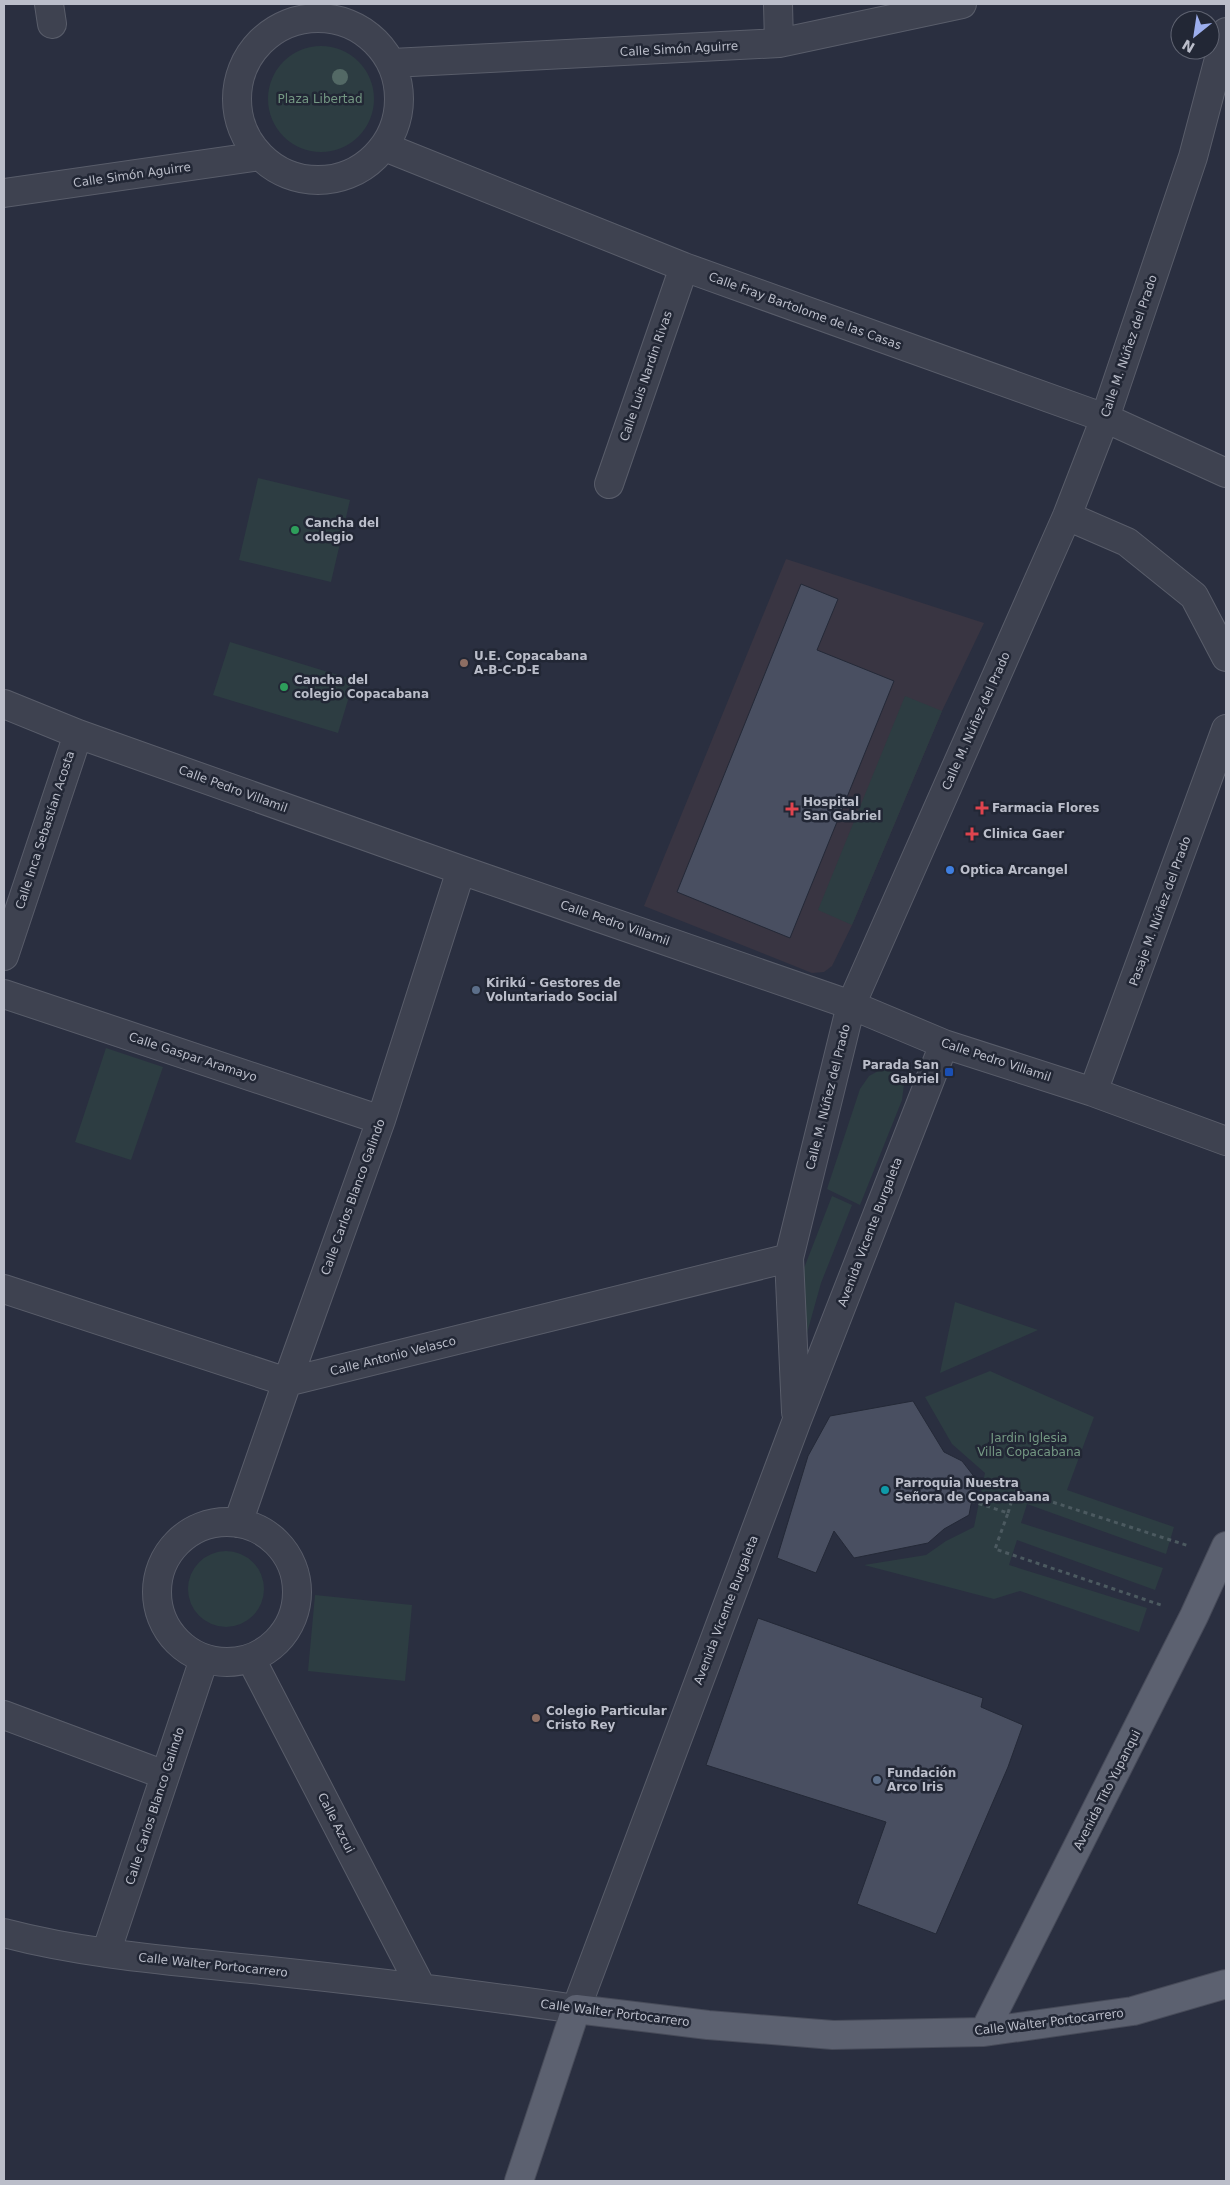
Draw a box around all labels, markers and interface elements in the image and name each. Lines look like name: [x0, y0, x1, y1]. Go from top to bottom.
north arrow: [1170, 10, 1220, 60]
text: N: [1179, 36, 1198, 56]
street label: Calle Simón Aguirre: [619, 39, 739, 59]
park label: Plaza Libertad: [277, 92, 363, 106]
street label: Calle Simón Aguirre: [72, 160, 192, 190]
street label: Calle Fray Bartolome de las Casas: [707, 270, 903, 352]
street label: Calle M. Núñez del Prado: [1098, 273, 1160, 419]
street label: Calle Luis Nardin Rivas: [617, 309, 675, 443]
place label: Cancha del colegio: [305, 516, 379, 544]
marker: Cancha del colegio: [289, 524, 301, 536]
place label: U.E. Copacabana A-B-C-D-E: [474, 649, 588, 677]
street label: Calle M. Núñez del Prado: [939, 650, 1013, 792]
marker: U.E. Copacabana A-B-C-D-E: [458, 657, 470, 669]
place label: Cancha del colegio Copacabana: [294, 673, 429, 701]
marker: Cancha del colegio Copacabana: [278, 681, 290, 693]
street label: Calle Inca Sebastían Acosta: [13, 749, 77, 911]
street label: Calle Pedro Villamil: [177, 763, 289, 815]
place label: Hospital San Gabriel: [803, 795, 881, 823]
place label: Farmacia Flores: [992, 801, 1099, 815]
marker: Hospital San Gabriel: [785, 802, 799, 816]
marker: Farmacia Flores: [976, 802, 988, 814]
marker: Clinica Gaer: [965, 827, 979, 841]
place label: Clinica Gaer: [983, 827, 1064, 841]
street label: Pasaje M. Núñez del Prado: [1126, 834, 1194, 988]
place label: Optica Arcangel: [960, 863, 1068, 877]
marker: Optica Arcangel: [944, 864, 956, 876]
street label: Calle Pedro Villamil: [558, 898, 672, 948]
place label: Kirikú - Gestores de Voluntariado Social: [486, 976, 621, 1004]
marker: Kirikú - Gestores de Voluntariado Social: [470, 984, 482, 996]
street label: Calle M. Núñez del Prado: [803, 1023, 853, 1171]
street label: Calle Gaspar Aramayo: [127, 1030, 259, 1084]
street label: Calle Pedro Villamil: [939, 1036, 1053, 1084]
place label: Parada San Gabriel: [862, 1058, 939, 1086]
marker: Parada San Gabriel: [943, 1066, 955, 1078]
street label: Calle Carlos Blanco Galindo: [318, 1117, 388, 1277]
street label: Avenida Vicente Burgaleta: [835, 1155, 905, 1309]
street label: Calle Antonio Velasco: [329, 1334, 457, 1378]
park label: Jardin Iglesia Villa Copacabana: [977, 1431, 1081, 1459]
place label: Parroquia Nuestra Señora de Copacabana: [895, 1476, 1050, 1504]
marker: Parroquia Nuestra Señora de Copacabana: [879, 1484, 891, 1496]
street label: Avenida Vicente Burgaleta: [691, 1533, 761, 1687]
place label: Colegio Particular Cristo Rey: [546, 1704, 667, 1732]
marker: Colegio Particular Cristo Rey: [530, 1712, 542, 1724]
street label: Calle Carlos Blanco Galindo: [123, 1725, 187, 1887]
street label: Avenida Tito Yupanqui: [1071, 1728, 1143, 1852]
place label: Fundación Arco Iris: [887, 1766, 956, 1794]
marker: Fundación Arco Iris: [871, 1774, 883, 1786]
street label: Calle Azcui: [315, 1791, 357, 1855]
street label: Calle Walter Portocarrero: [138, 1950, 288, 1980]
street label: Calle Walter Portocarrero: [540, 1997, 690, 2029]
street label: Calle Walter Portocarrero: [974, 2006, 1124, 2038]

